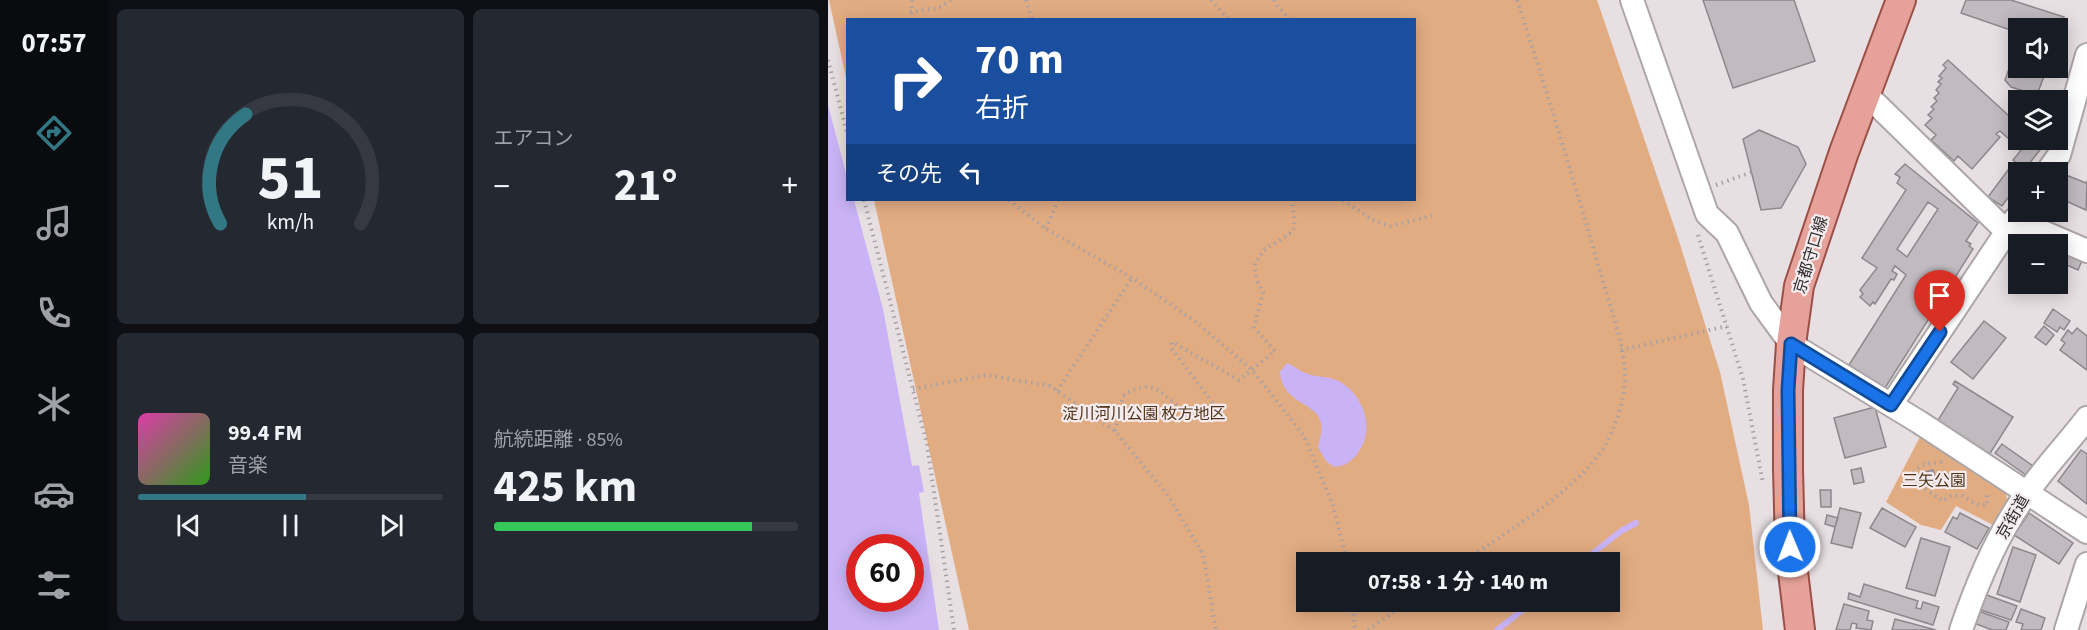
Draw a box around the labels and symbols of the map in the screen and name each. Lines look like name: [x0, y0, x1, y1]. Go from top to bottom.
street label: 京都守口線: [1789, 214, 1833, 296]
pin: [1914, 270, 1965, 332]
park label: 淀川河川公園 枚方地区: [1062, 403, 1226, 425]
park label: 三矢公園: [1902, 470, 1966, 492]
street label: 京街道: [1991, 491, 2035, 543]
position arrow: [1758, 515, 1822, 579]
speed limit sign: 60: [846, 534, 924, 612]

